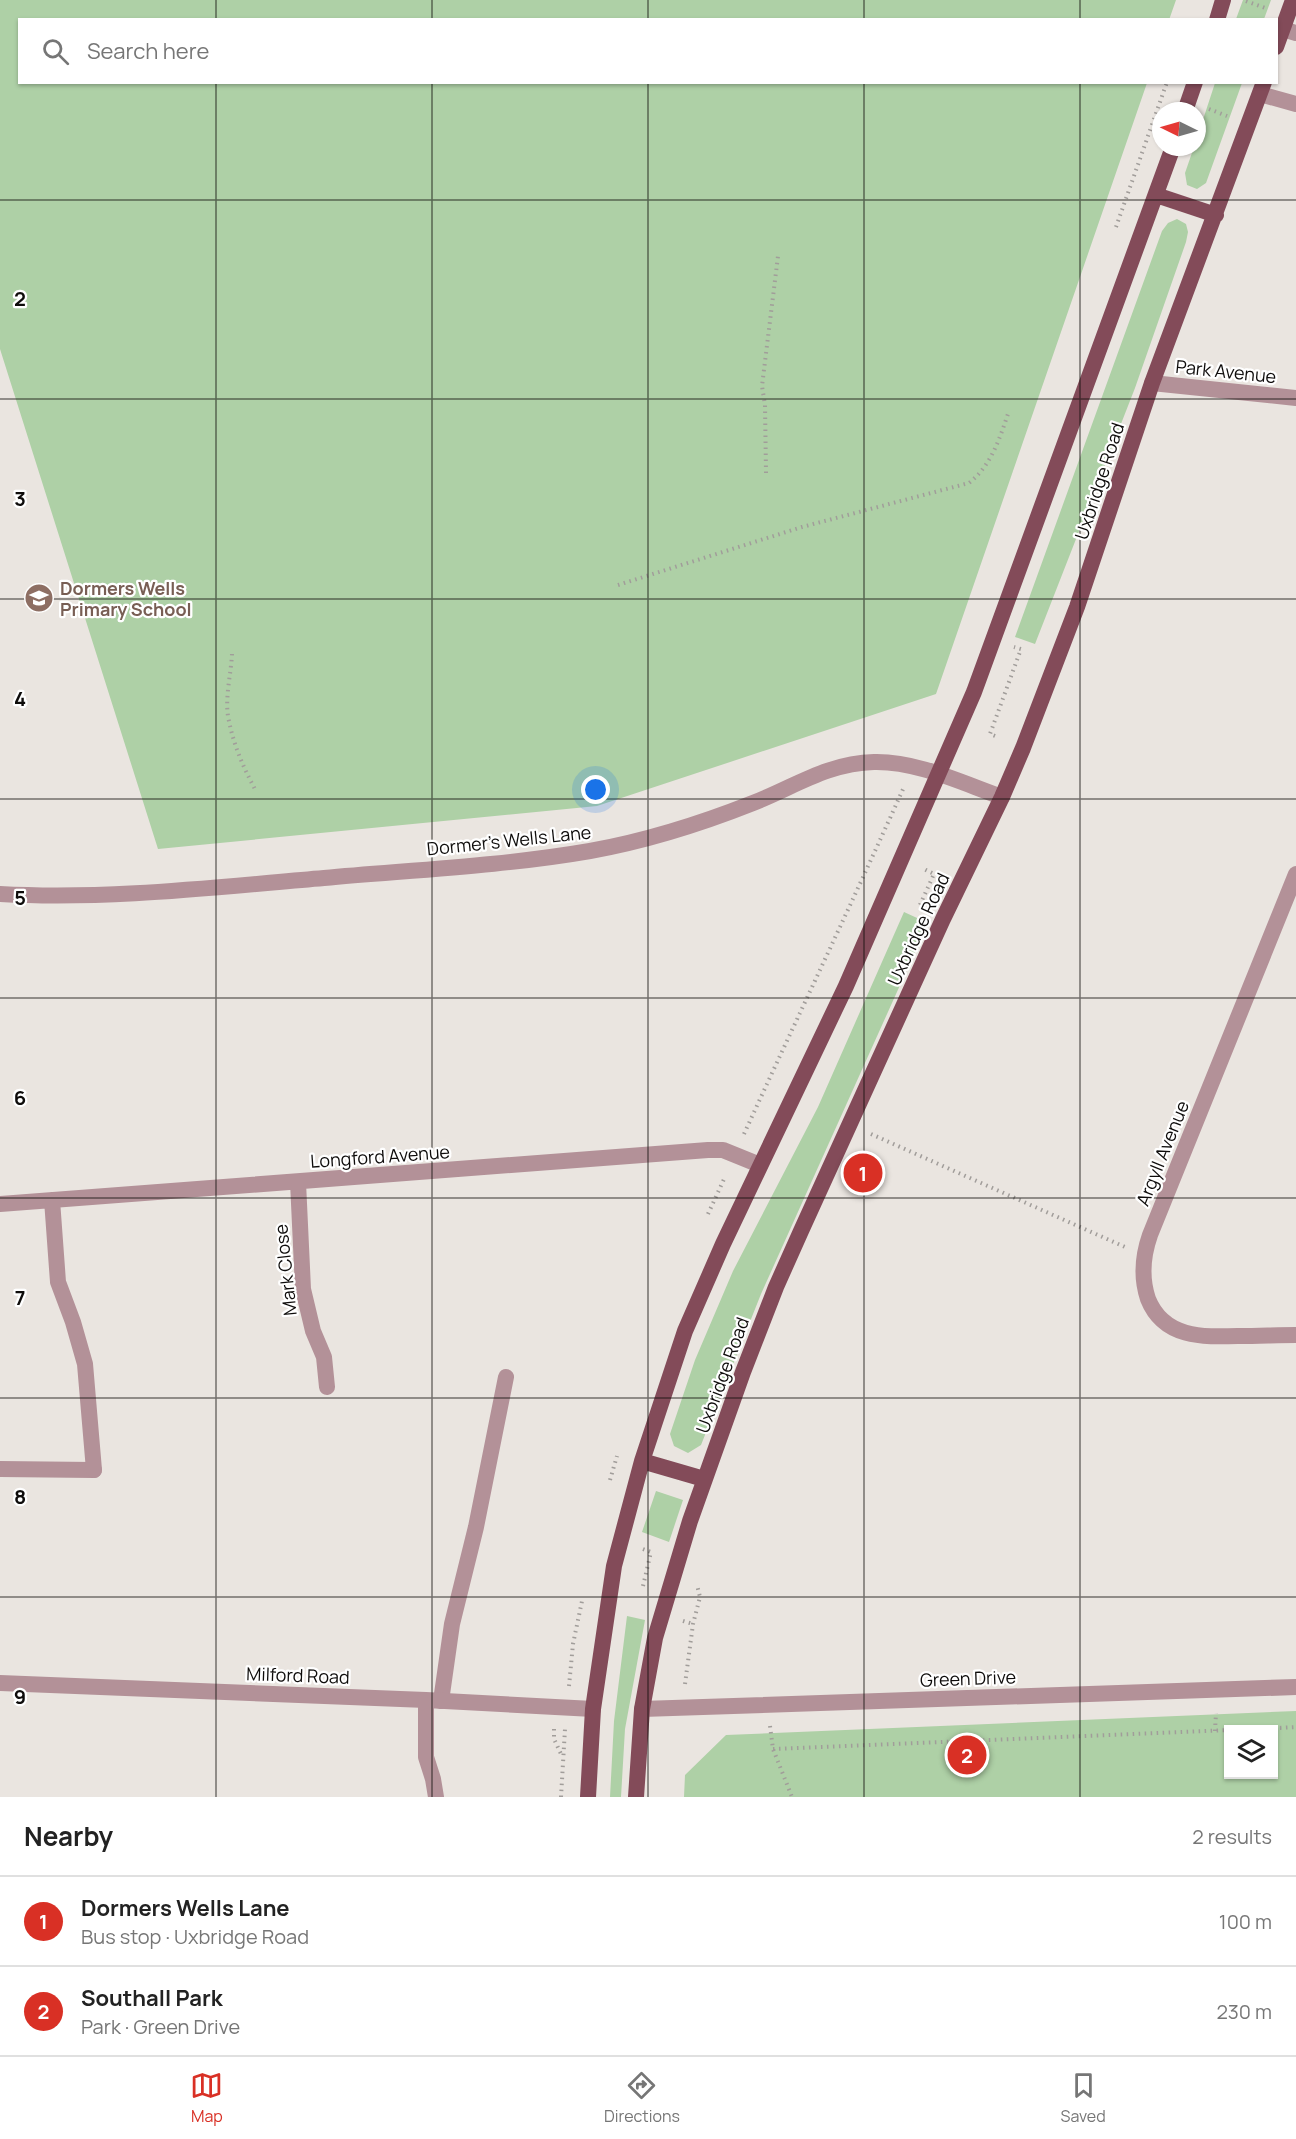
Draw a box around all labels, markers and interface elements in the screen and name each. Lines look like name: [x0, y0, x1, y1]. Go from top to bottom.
search box: [18, 18, 1278, 84]
icon: search: [39, 35, 72, 68]
text: Search here: [87, 36, 209, 66]
north arrow: [1152, 102, 1206, 156]
text: 2: [14, 285, 26, 312]
street label: Park Avenue: [1174, 354, 1278, 388]
street label: Uxbridge Road: [1069, 419, 1129, 543]
text: 3: [14, 485, 26, 512]
place label: Dormers Wells Primary School: [60, 576, 192, 621]
school or university icon: Dormers Wells Primary School: [23, 582, 55, 614]
text: 4: [14, 685, 26, 712]
your location: [581, 775, 610, 804]
street label: Dormer's Wells Lane: [426, 819, 592, 861]
street label: Uxbridge Road: [881, 869, 955, 989]
text: 5: [14, 884, 26, 911]
text: 6: [14, 1084, 26, 1111]
street label: Argyll Avenue: [1130, 1097, 1194, 1209]
street label: Longford Avenue: [309, 1139, 451, 1173]
pin: 1: [844, 1150, 882, 1196]
street label: Mark Close: [268, 1223, 302, 1317]
text: 7: [15, 1284, 25, 1311]
street label: Uxbridge Road: [690, 1314, 754, 1436]
text: 8: [14, 1483, 26, 1510]
street label: Milford Road: [246, 1661, 350, 1689]
street label: Green Drive: [920, 1664, 1016, 1692]
text: 9: [14, 1683, 26, 1710]
map controls: [1224, 1725, 1278, 1779]
button: layers: [1224, 1725, 1278, 1779]
pin: 2: [948, 1732, 986, 1778]
text: Nearby: [24, 1818, 113, 1854]
text: 2 results: [1192, 1823, 1272, 1850]
text: Dormers Wells Lane: [81, 1893, 290, 1923]
text: 1: [39, 1908, 48, 1935]
text: 100 m: [1219, 1908, 1272, 1935]
text: Bus stop · Uxbridge Road: [81, 1923, 309, 1950]
text: Southall Park: [81, 1983, 223, 2013]
text: 2: [38, 1998, 49, 2025]
text: 230 m: [1216, 1998, 1272, 2025]
text: Park · Green Drive: [81, 2013, 240, 2040]
tab: Map: [190, 2069, 223, 2127]
tab: Directions: [604, 2069, 680, 2127]
tab: Saved: [1061, 2069, 1106, 2127]

